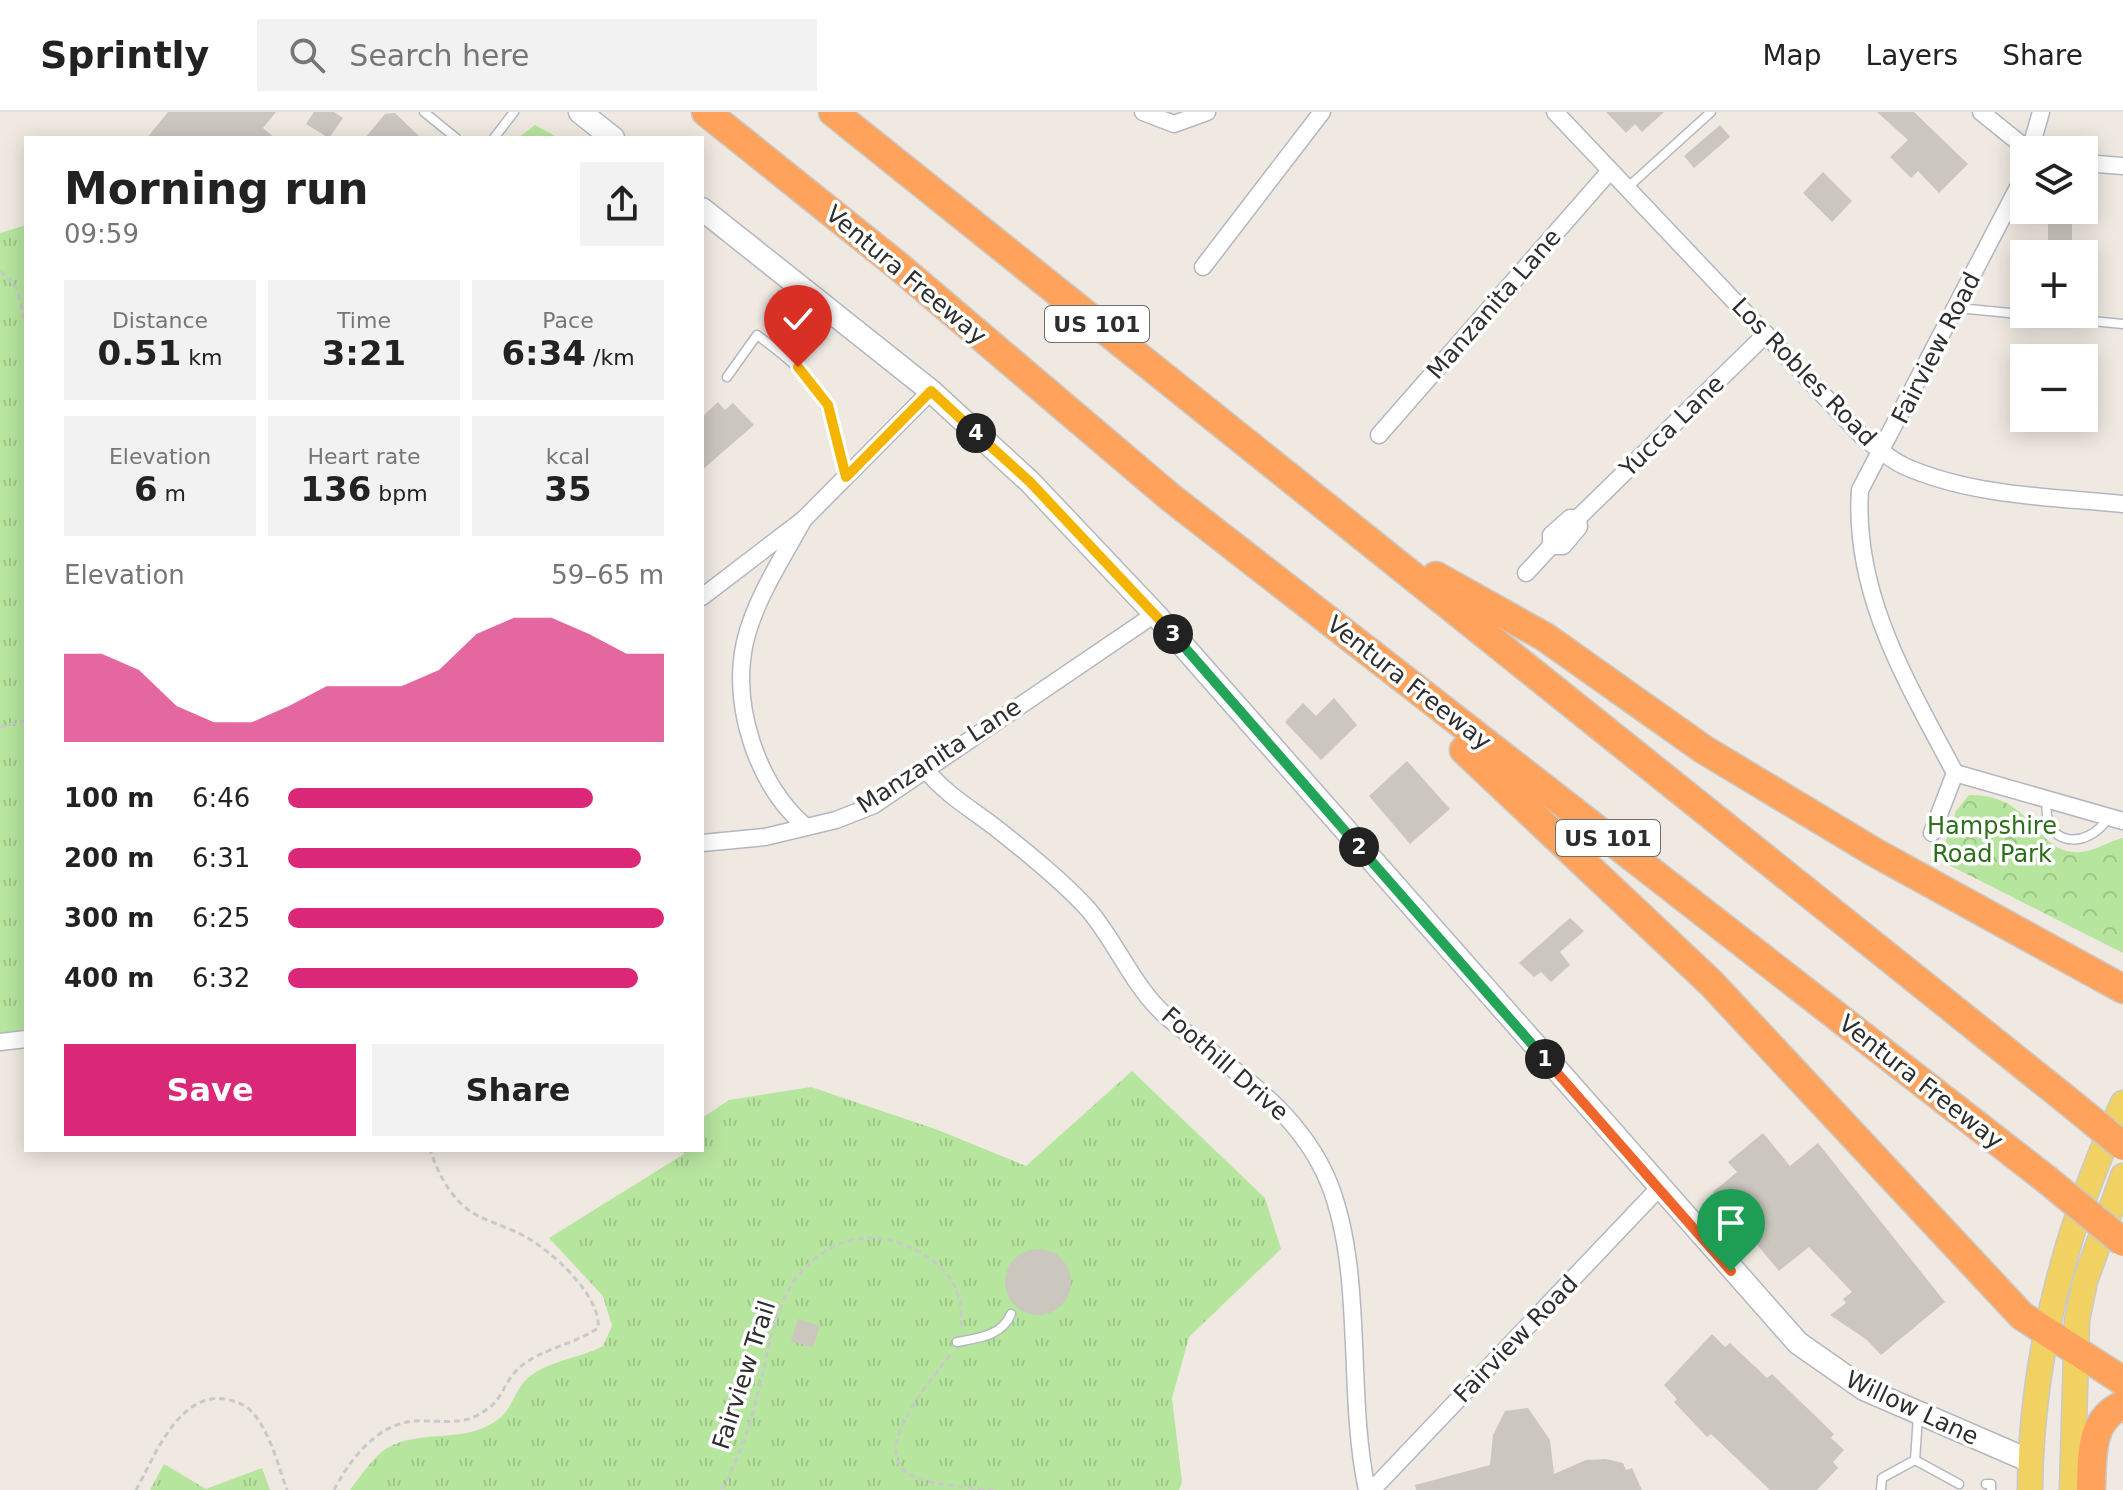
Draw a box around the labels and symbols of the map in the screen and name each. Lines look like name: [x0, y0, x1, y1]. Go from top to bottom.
street label: Ventura Freeway: [820, 200, 992, 350]
street label: Manzanita Lane: [1421, 223, 1567, 385]
street label: Fairview Road: [1886, 268, 1986, 428]
pin: [764, 285, 832, 367]
street label: Los Robles Road: [1726, 292, 1882, 452]
road number: US 101: [1045, 306, 1149, 342]
street label: Yucca Lane: [1613, 369, 1730, 483]
pin: 4: [956, 413, 996, 453]
street label: Ventura Freeway: [1321, 610, 1497, 756]
pin: 3: [1153, 614, 1193, 654]
street label: Manzanita Lane: [852, 693, 1026, 819]
park label: Hampshire Road Park: [1927, 812, 2057, 868]
road number: US 101: [1556, 820, 1660, 856]
pin: 2: [1339, 827, 1379, 867]
street label: Foothill Drive: [1156, 1001, 1294, 1127]
street label: Ventura Freeway: [1833, 1009, 2009, 1155]
pin: 1: [1525, 1039, 1565, 1079]
pin: [1697, 1189, 1765, 1271]
street label: Fairview Road: [1448, 1270, 1584, 1408]
street label: Fairview Trail: [707, 1297, 781, 1453]
street label: Willow Lane: [1841, 1365, 1983, 1451]

